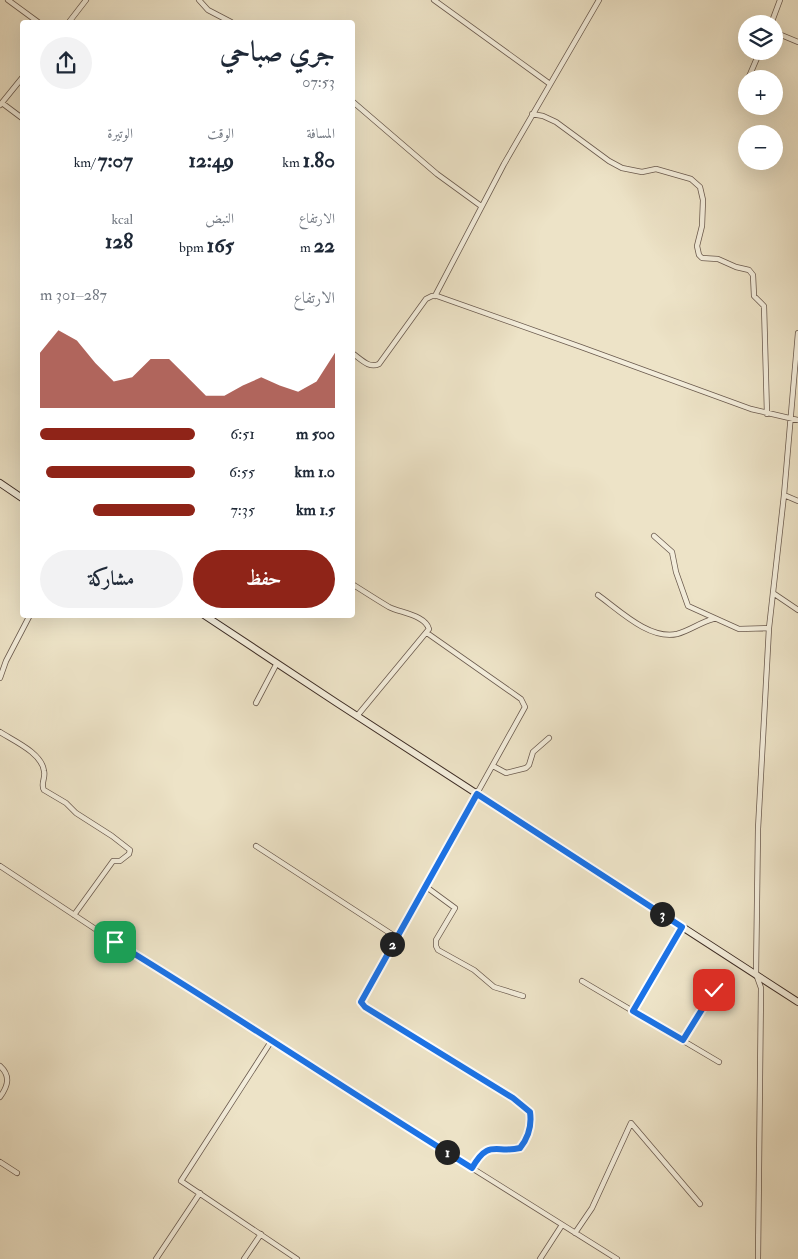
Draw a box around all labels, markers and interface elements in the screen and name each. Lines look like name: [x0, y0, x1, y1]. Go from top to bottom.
map controls: [738, 15, 783, 170]
button: layers: [738, 15, 783, 60]
text: جري صباحي: [220, 35, 335, 70]
button: share: [40, 37, 92, 89]
button: +: [738, 70, 783, 115]
text: 07:53: [302, 72, 335, 92]
text: الوتيرة: [107, 125, 133, 142]
text: الوقت: [207, 125, 234, 142]
text: المسافة: [306, 125, 335, 142]
button: −: [738, 125, 783, 170]
text: 7:07: [98, 147, 133, 174]
text: 12:49: [189, 147, 234, 174]
text: 1.80: [303, 147, 335, 174]
text: /km: [74, 154, 98, 171]
text: km: [282, 154, 303, 171]
text: النبض: [205, 210, 234, 227]
text: الارتفاع: [299, 210, 335, 227]
text: kcal: [112, 211, 133, 228]
text: 128: [105, 228, 133, 255]
text: 165: [207, 232, 234, 259]
text: 22: [314, 232, 335, 259]
text: bpm: [179, 239, 207, 256]
text: m: [300, 239, 314, 256]
text: 287–301 m: [40, 285, 107, 305]
text: الارتفاع: [293, 288, 335, 308]
text: 6:51: [230, 424, 255, 444]
text: 500 m: [296, 424, 335, 444]
text: 6:55: [229, 462, 255, 482]
text: 1.0 km: [295, 462, 335, 482]
text: 7:35: [231, 500, 255, 520]
text: 1.5 km: [296, 500, 335, 520]
button: مشاركة: [40, 550, 183, 608]
button: حفظ: [193, 550, 335, 608]
pin: 3: [650, 902, 674, 926]
text: 3: [660, 906, 665, 923]
pin: [94, 921, 136, 963]
icon: arrive: [101, 928, 129, 956]
pin: 2: [380, 932, 404, 956]
text: 2: [389, 936, 396, 953]
pin: [693, 969, 735, 1011]
icon: check: [700, 976, 728, 1004]
pin: 1: [434, 1140, 460, 1164]
text: 1: [445, 1144, 450, 1161]

